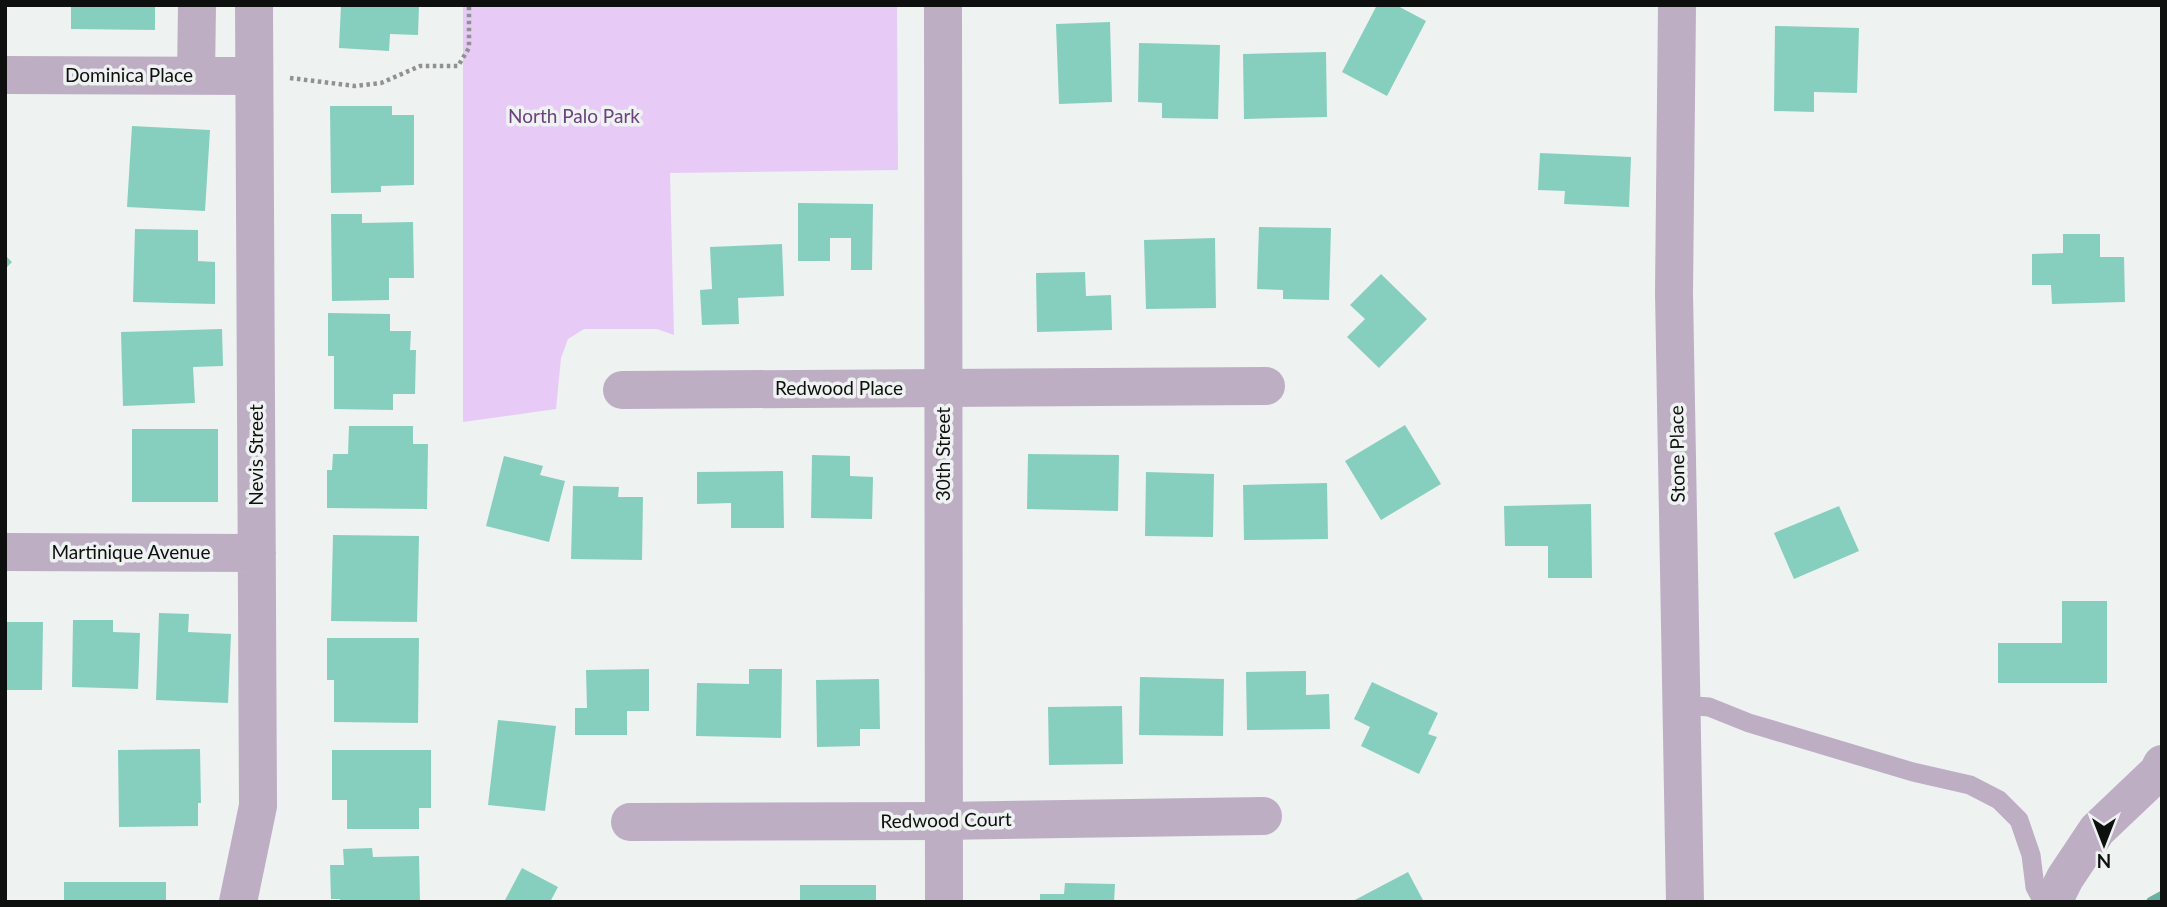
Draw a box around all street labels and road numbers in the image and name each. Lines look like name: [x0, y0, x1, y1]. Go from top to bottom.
street label: Dominica Place: [65, 63, 193, 86]
street label: Redwood Place: [775, 376, 903, 399]
street label: Nevis Street: [244, 404, 267, 506]
street label: Stone Place: [1664, 405, 1689, 503]
street label: 30th Street: [931, 407, 954, 501]
street label: Martinique Avenue: [52, 540, 210, 563]
street label: Redwood Court: [880, 807, 1012, 832]

